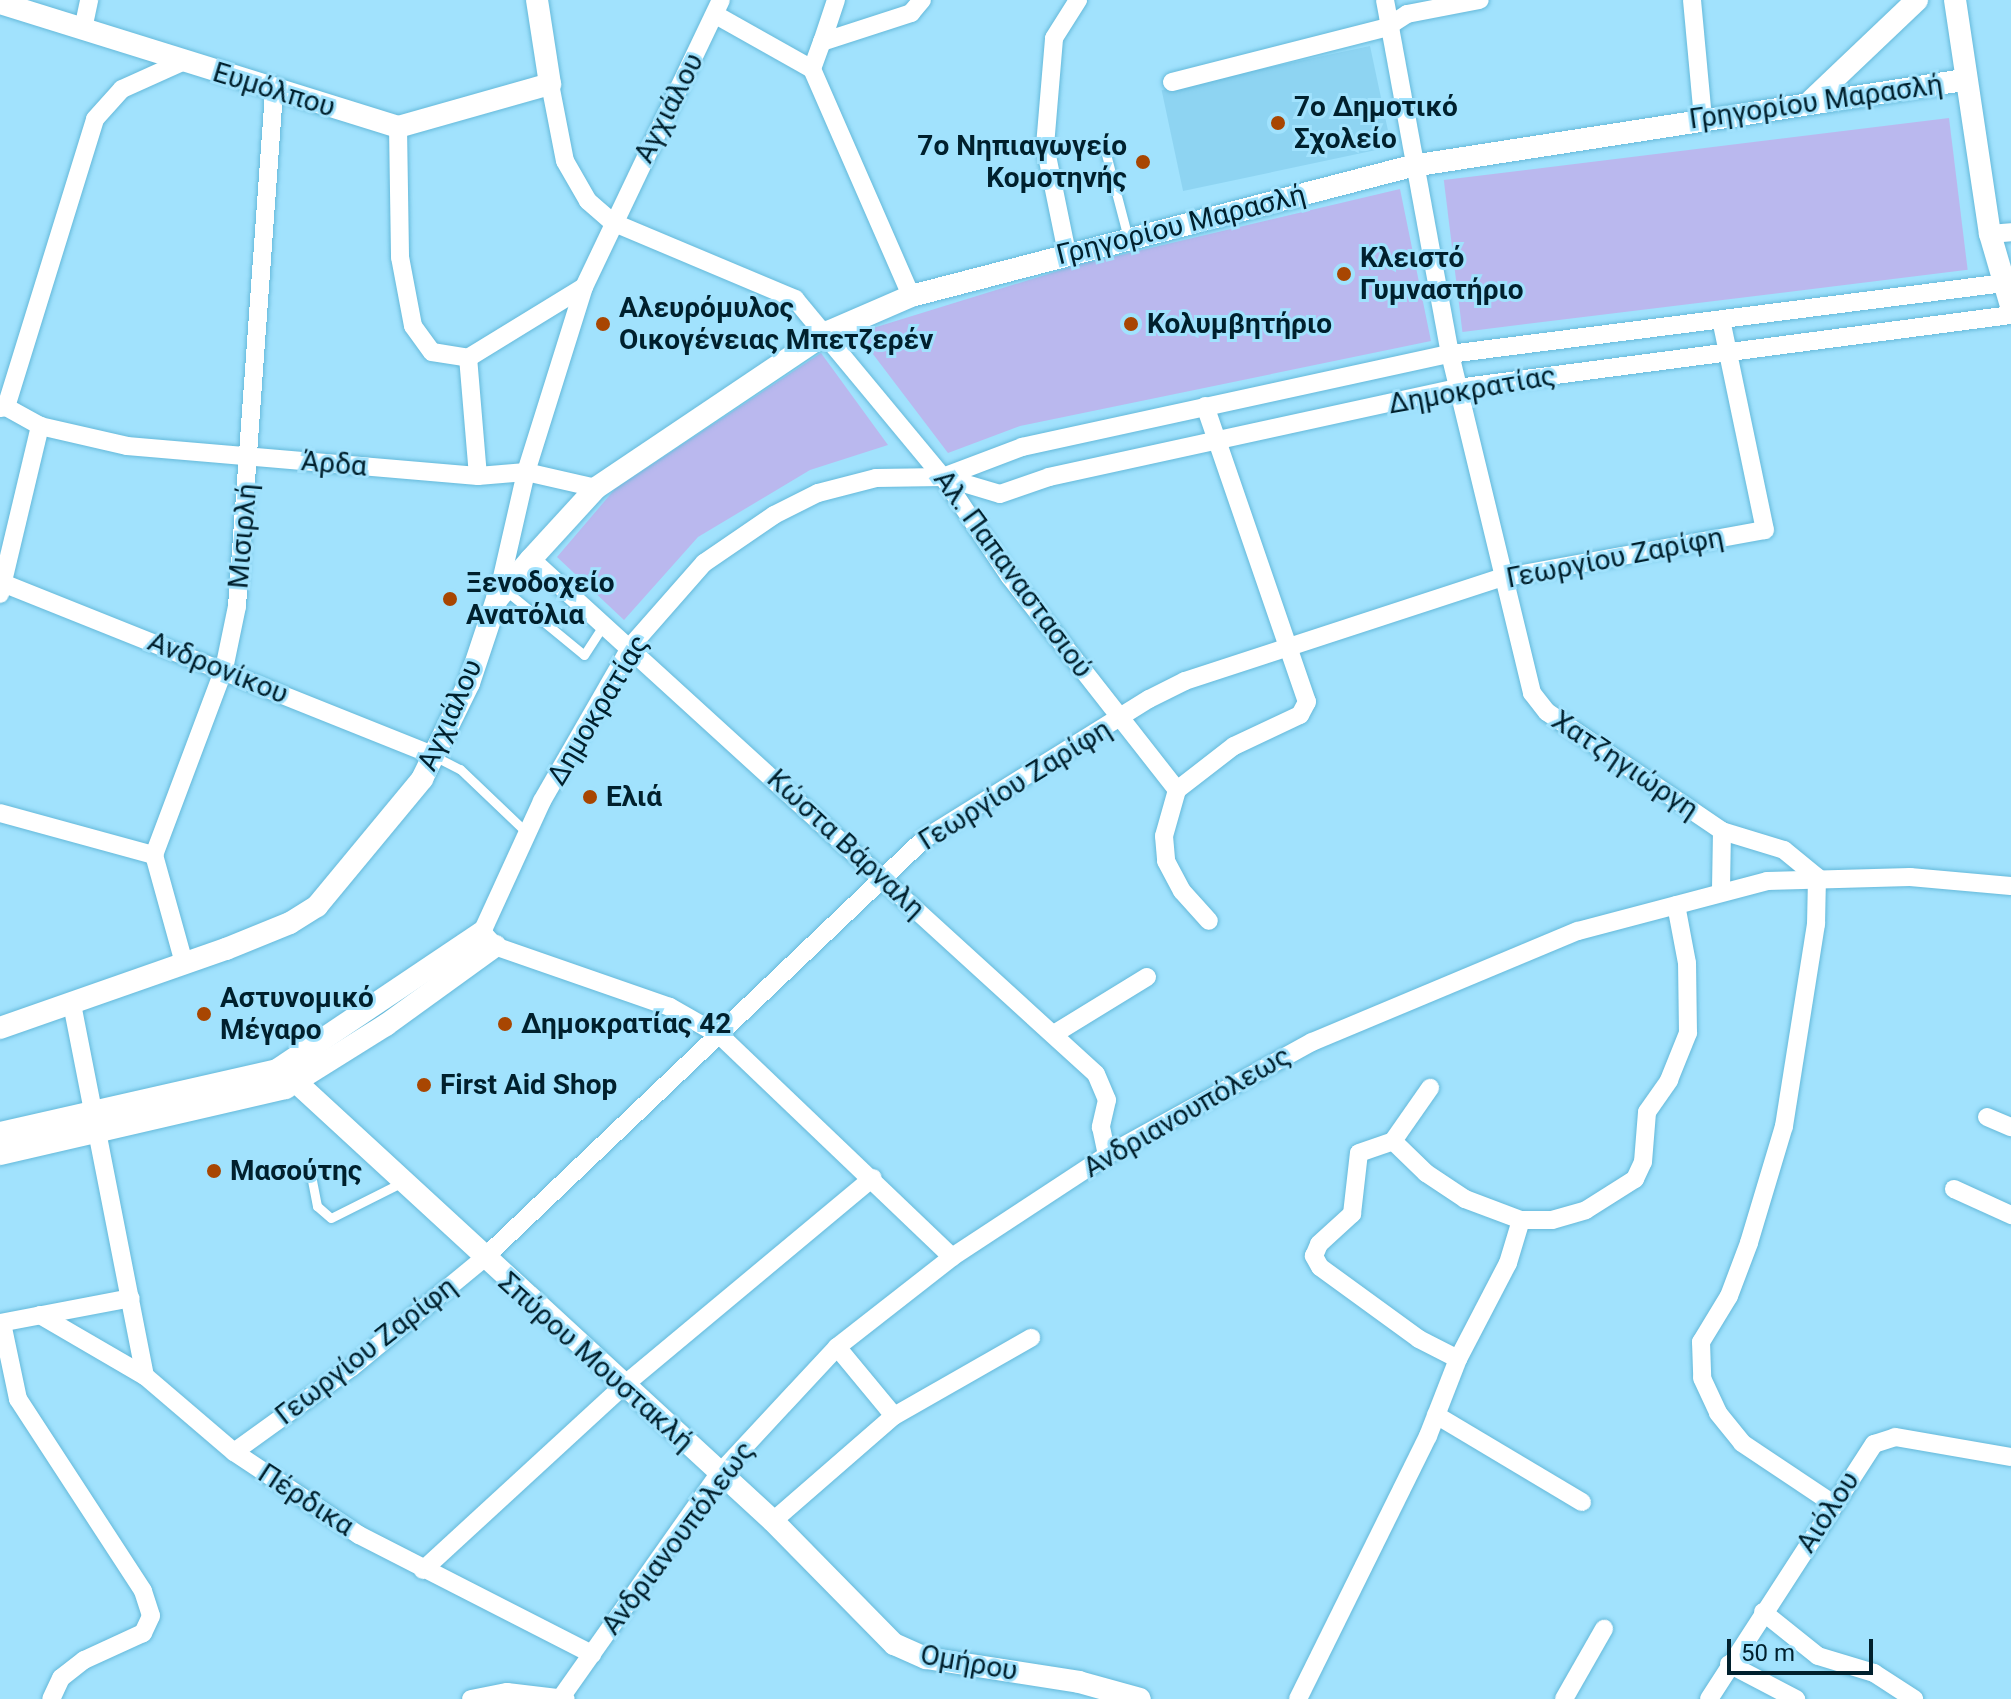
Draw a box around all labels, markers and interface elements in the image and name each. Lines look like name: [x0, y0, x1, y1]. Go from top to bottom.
street label: Αγχιάλου: [627, 48, 711, 168]
street label: Ευμόλπου: [209, 56, 339, 124]
street label: Γρηγορίου Μαρασλή: [1687, 68, 1945, 136]
place label: 7ο Δημοτικό Σχολείο: [1294, 90, 1458, 156]
marker: 7ο Δημοτικό Σχολείο: [1269, 114, 1287, 132]
place label: 7ο Νηπιαγωγείο Κομοτηνής: [917, 129, 1127, 195]
marker: 7ο Νηπιαγωγείο Κομοτηνής: [1134, 153, 1152, 171]
street label: Γρηγορίου Μαρασλή: [1053, 178, 1309, 272]
place label: Κλειστό Γυμναστήριο: [1360, 241, 1524, 307]
marker: Κλειστό Γυμναστήριο: [1335, 265, 1353, 283]
place label: Αλευρόμυλος Οικογένειας Μπετζερέν: [619, 291, 933, 357]
place label: Κολυμβητήριο: [1147, 307, 1332, 341]
marker: Αλευρόμυλος Οικογένειας Μπετζερέν: [594, 315, 612, 333]
marker: Κολυμβητήριο: [1122, 315, 1140, 333]
street label: Δημοκρατίας: [1386, 359, 1558, 421]
street label: Άρδα: [300, 444, 368, 484]
street label: Αλ. Παπαναστασιού: [926, 464, 1100, 684]
street label: Μισιρλή: [222, 482, 264, 590]
street label: Γεωργίου Ζαρίφη: [1504, 520, 1726, 596]
place label: Ξενοδοχείο Ανατόλια: [466, 566, 615, 632]
marker: Ξενοδοχείο Ανατόλια: [441, 590, 459, 608]
street label: Ανδρονίκου: [143, 625, 293, 711]
street label: Δημοκρατίας: [540, 629, 656, 791]
street label: Αγχιάλου: [411, 654, 489, 776]
street label: Χατζηγιώργη: [1545, 704, 1705, 826]
street label: Γεωργίου Ζαρίφη: [913, 712, 1117, 858]
street label: Κώστα Βάρναλη: [760, 762, 932, 926]
place label: Ελιά: [606, 780, 662, 814]
marker: Ελιά: [581, 788, 599, 806]
place label: Αστυνομικό Μέγαρο: [220, 981, 374, 1047]
marker: Αστυνομικό Μέγαρο: [195, 1005, 213, 1023]
place label: Δημοκρατίας 42: [521, 1007, 731, 1041]
marker: Δημοκρατίας 42: [496, 1015, 514, 1033]
street label: Ανδριανουπόλεως: [1078, 1039, 1296, 1185]
place label: First Aid Shop: [440, 1068, 617, 1102]
marker: First Aid Shop: [415, 1076, 433, 1094]
place label: Μασούτης: [230, 1154, 362, 1188]
marker: Μασούτης: [205, 1162, 223, 1180]
street label: Σπύρου Μουστακλή: [492, 1266, 700, 1458]
street label: Γεωργίου Ζαρίφη: [269, 1270, 463, 1432]
street label: Ανδριανουπόλεως: [594, 1435, 762, 1641]
street label: Πέρδικα: [252, 1457, 360, 1543]
street label: Αιόλου: [1789, 1465, 1867, 1559]
scale bar: [1731, 1623, 1877, 1673]
street label: Ομήρου: [918, 1638, 1020, 1688]
text: 50 m: [1741, 1639, 1795, 1667]

